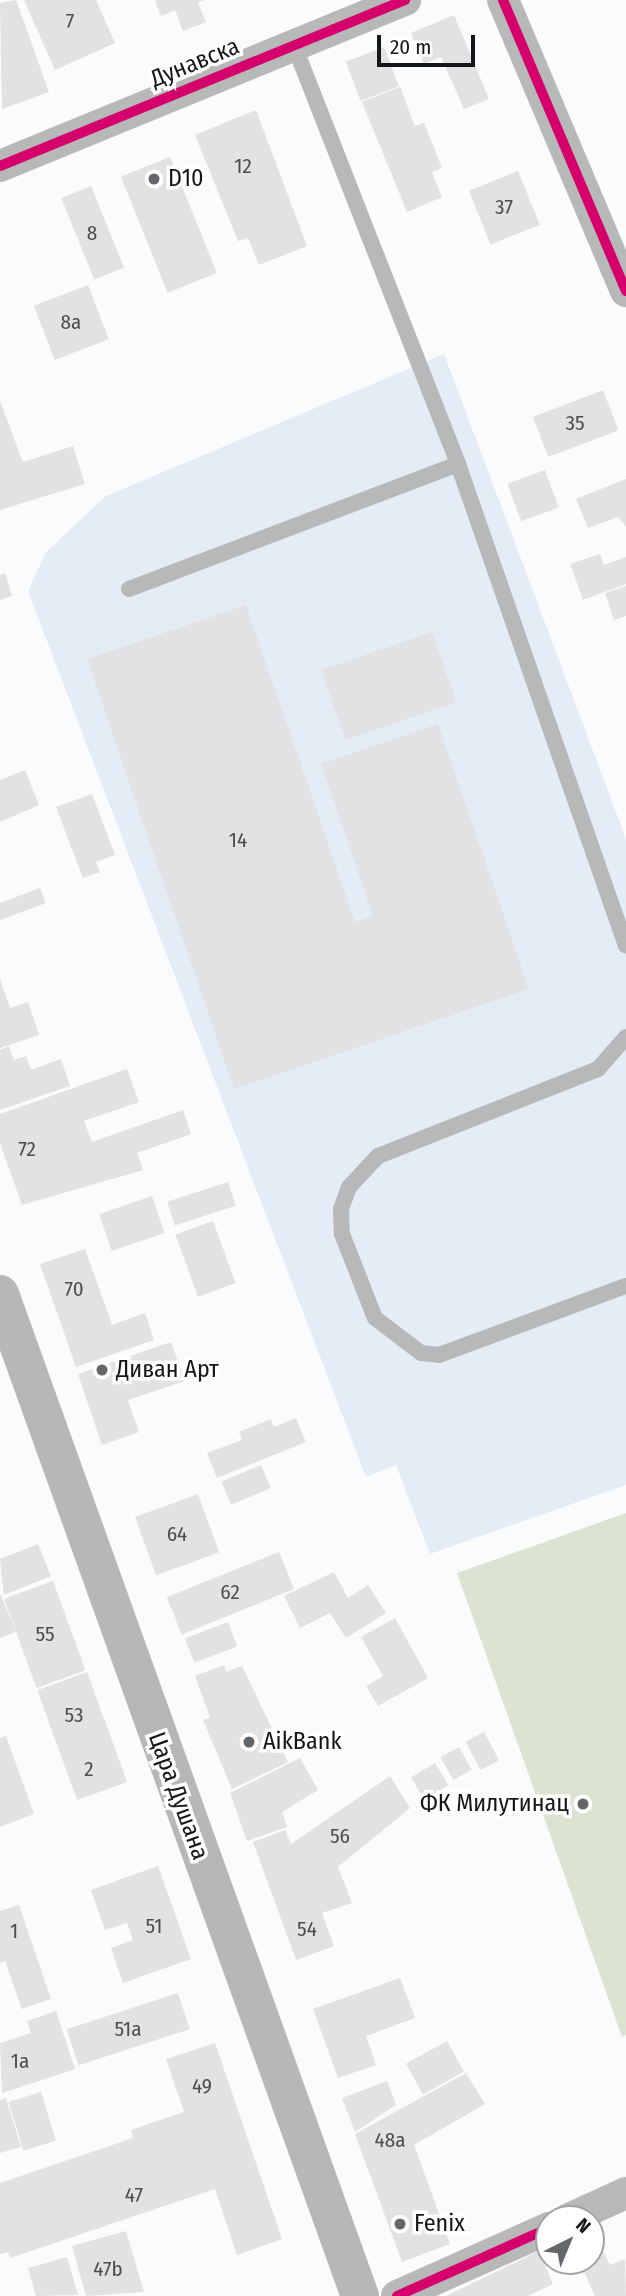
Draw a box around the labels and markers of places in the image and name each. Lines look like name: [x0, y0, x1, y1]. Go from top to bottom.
place label: D10: [168, 165, 204, 193]
marker: D10: [146, 171, 162, 187]
place label: Диван Арт: [116, 1356, 219, 1384]
marker: Диван Арт: [94, 1362, 110, 1378]
place label: AikBank: [263, 1728, 342, 1756]
marker: AikBank: [241, 1734, 257, 1750]
place label: ФК Милутинац: [420, 1790, 569, 1818]
marker: ФК Милутинац: [575, 1796, 591, 1812]
place label: Fenix: [414, 2210, 465, 2238]
marker: Fenix: [392, 2216, 408, 2232]

